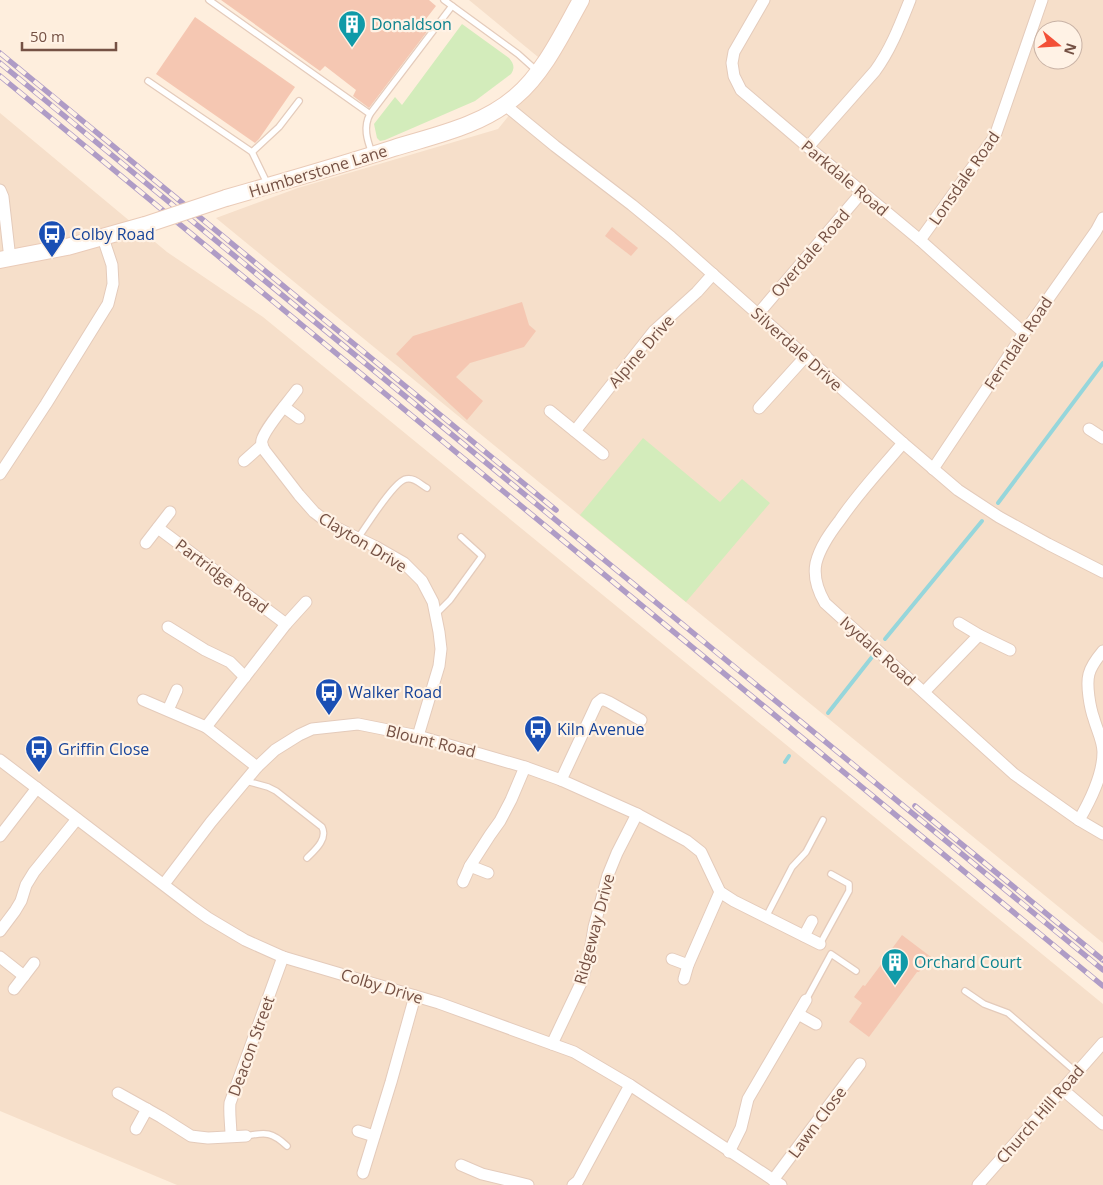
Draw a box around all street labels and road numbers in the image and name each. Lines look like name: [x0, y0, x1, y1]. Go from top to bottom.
street label: Lonsdale Road: [924, 127, 1004, 229]
street label: Parkdale Road: [797, 135, 893, 221]
street label: Humberstone Lane: [246, 139, 390, 203]
street label: Overdale Road: [766, 204, 854, 302]
street label: Ferndale Road: [979, 292, 1057, 394]
street label: Silverdale Drive: [747, 302, 847, 396]
street label: Alpine Drive: [603, 310, 679, 392]
street label: Clayton Drive: [315, 507, 411, 577]
street label: Partridge Road: [171, 534, 273, 618]
street label: Ivydale Road: [836, 611, 920, 691]
street label: Blount Road: [384, 719, 478, 763]
street label: Ridgeway Drive: [569, 871, 619, 987]
street label: Colby Drive: [338, 963, 426, 1009]
street label: Deacon Street: [223, 992, 279, 1099]
street label: Church Hill Road: [991, 1060, 1089, 1168]
street label: Lawn Close: [783, 1082, 851, 1162]

